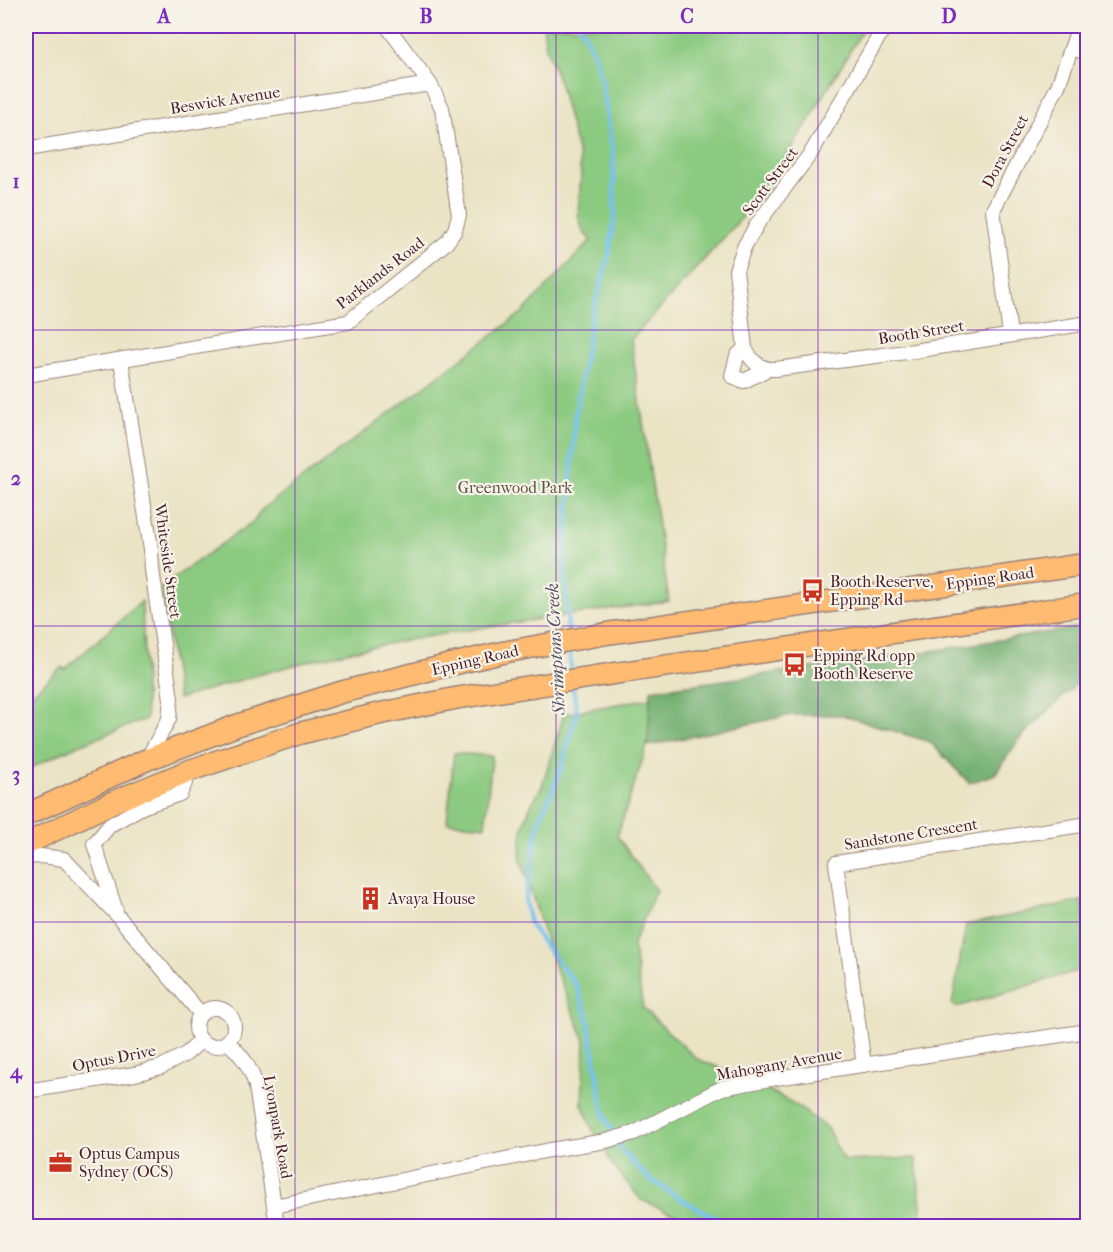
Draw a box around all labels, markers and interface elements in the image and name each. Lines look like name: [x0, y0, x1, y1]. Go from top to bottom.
text: A: [156, 5, 172, 28]
text: B: [419, 5, 433, 28]
text: C: [680, 5, 694, 28]
text: D: [941, 5, 957, 28]
street label: Beswick Avenue: [169, 82, 281, 118]
street label: Dora Street: [978, 111, 1032, 191]
street label: Scott Street: [738, 143, 802, 219]
text: 1: [12, 170, 20, 193]
street label: Parklands Road: [332, 233, 428, 313]
street label: Booth Street: [877, 316, 966, 348]
text: 2: [11, 467, 21, 490]
park label: Greenwood Park: [458, 478, 573, 497]
street label: Whiteside Street: [150, 501, 186, 620]
street label: Epping Road: [945, 562, 1036, 594]
place label: Booth Reserve, Epping Rd: [830, 572, 934, 609]
bus stop icon: Booth Reserve, Epping Rd: [799, 577, 825, 603]
water label: Shrimptons Creek: [542, 583, 570, 716]
street label: Epping Road: [430, 641, 521, 679]
place label: Epping Rd opp Booth Reserve: [813, 646, 915, 683]
bus stop icon: Epping Rd opp Booth Reserve: [782, 651, 808, 677]
text: 3: [12, 763, 20, 786]
street label: Sandstone Crescent: [843, 814, 979, 854]
building icon: Avaya House: [357, 885, 383, 911]
place label: Avaya House: [387, 889, 476, 908]
street label: Optus Drive: [71, 1041, 157, 1075]
street label: Mahogany Avenue: [715, 1044, 843, 1084]
text: 4: [9, 1060, 23, 1084]
street label: Lyonpark Road: [260, 1074, 297, 1181]
place label: Optus Campus Sydney (OCS): [79, 1144, 180, 1181]
office icon: Optus Campus Sydney (OCS): [48, 1149, 74, 1175]

